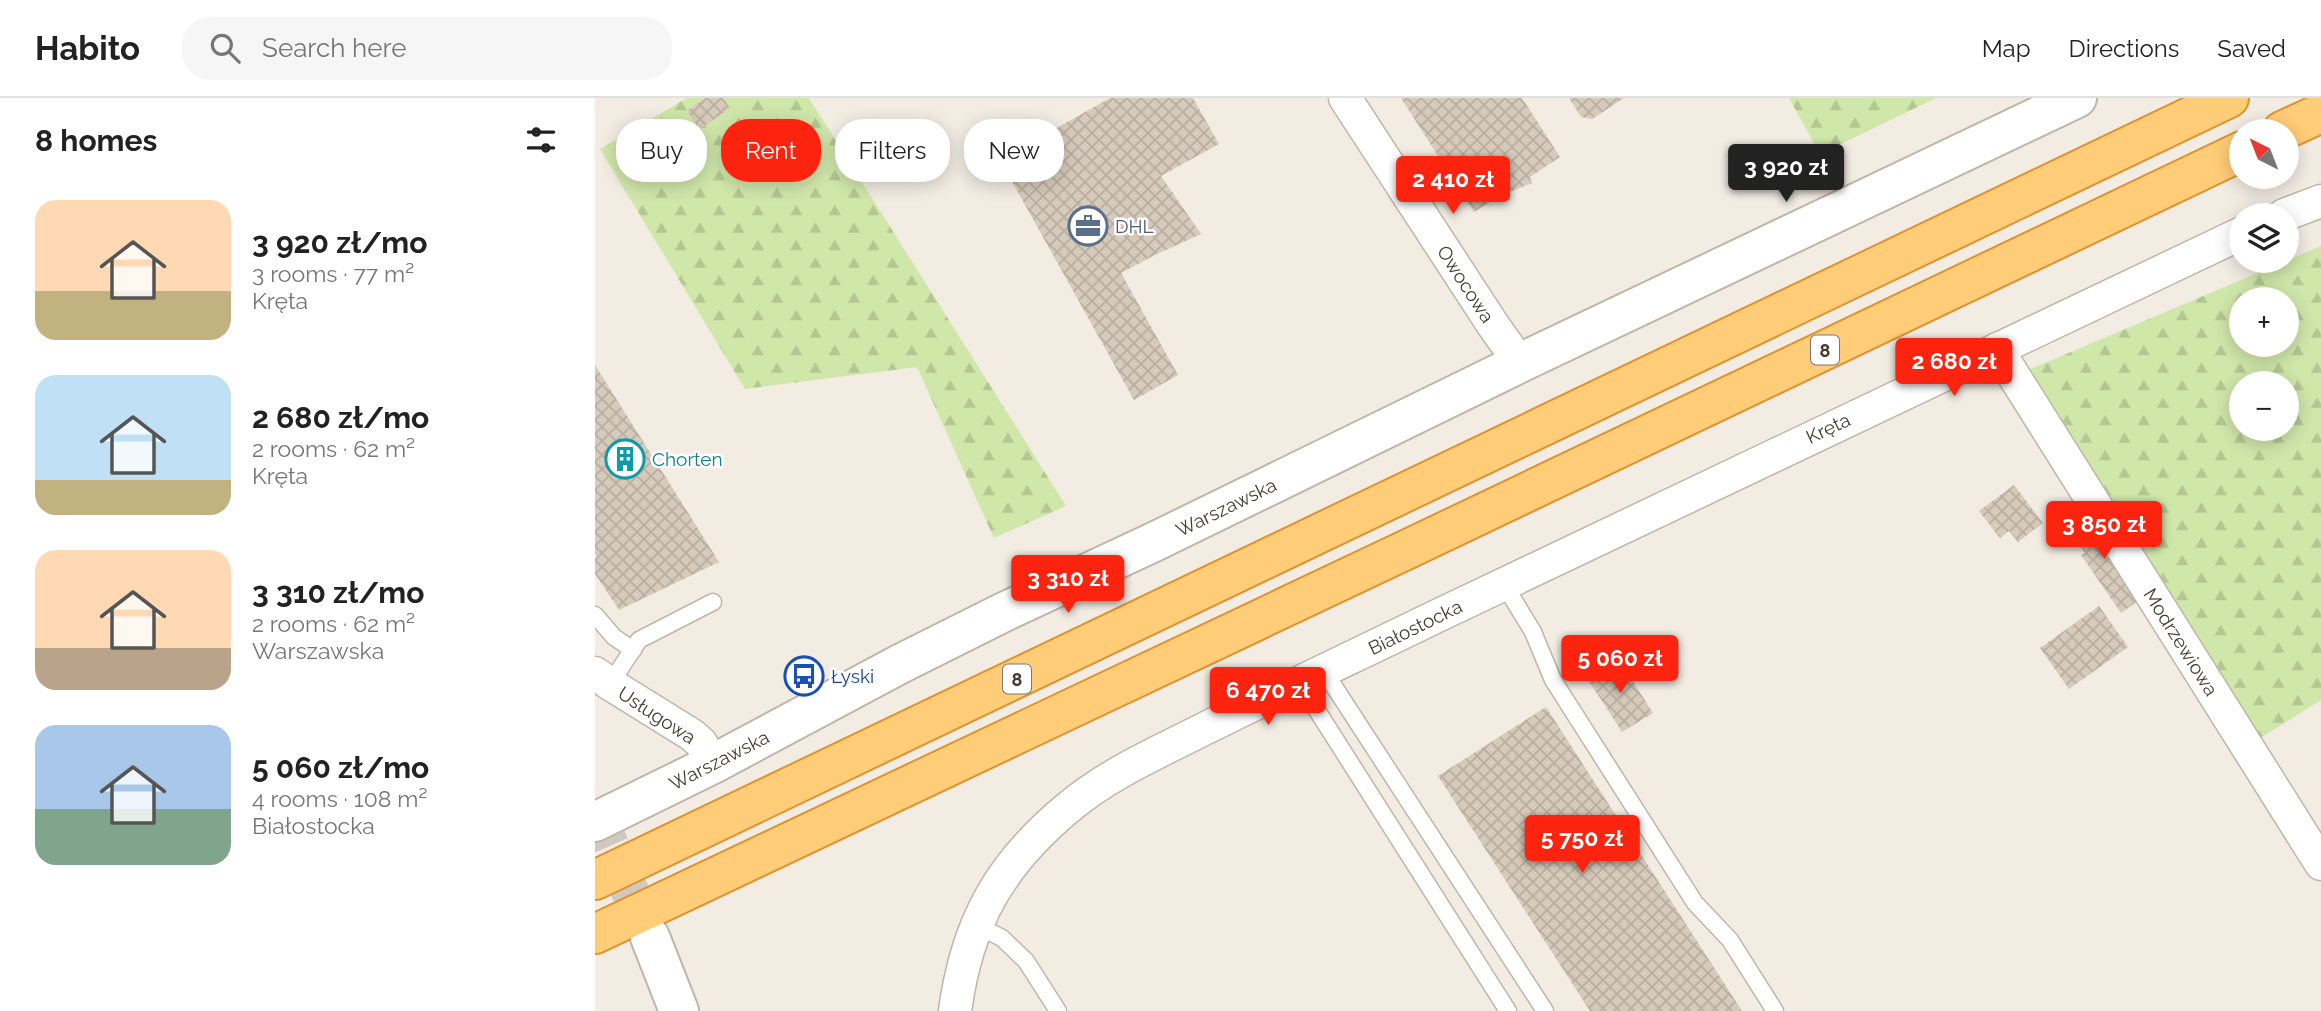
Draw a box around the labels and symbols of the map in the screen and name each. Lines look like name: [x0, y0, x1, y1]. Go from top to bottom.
north arrow: [2229, 119, 2299, 189]
pin: 3 920 zł: [1714, 144, 1858, 204]
pin: 2 410 zł: [1381, 156, 1525, 216]
office icon: DHL: [1067, 205, 1109, 247]
place label: DHL: [1115, 215, 1154, 237]
street label: Owocowa: [1433, 241, 1499, 327]
road number: 8: [1811, 336, 1839, 364]
pin: 2 680 zł: [1882, 338, 2026, 398]
street label: Kręta: [1802, 408, 1854, 448]
building icon: Chorten: [604, 438, 646, 480]
place label: Chorten: [652, 448, 723, 470]
street label: Warszawska: [1172, 473, 1280, 541]
pin: 3 850 zł: [2032, 502, 2176, 561]
pin: 3 310 zł: [996, 556, 1140, 615]
street label: Modrzewiowa: [2139, 584, 2223, 700]
street label: Białostocka: [1365, 595, 1465, 659]
pin: 5 060 zł: [1548, 636, 1692, 695]
bus stop icon: Łyski: [783, 655, 825, 697]
road number: 8: [1003, 664, 1031, 694]
place label: Łyski: [831, 665, 874, 687]
pin: 6 470 zł: [1196, 668, 1340, 727]
street label: Usługowa: [614, 682, 700, 748]
street label: Warszawska: [665, 725, 773, 795]
pin: 5 750 zł: [1510, 816, 1654, 875]

